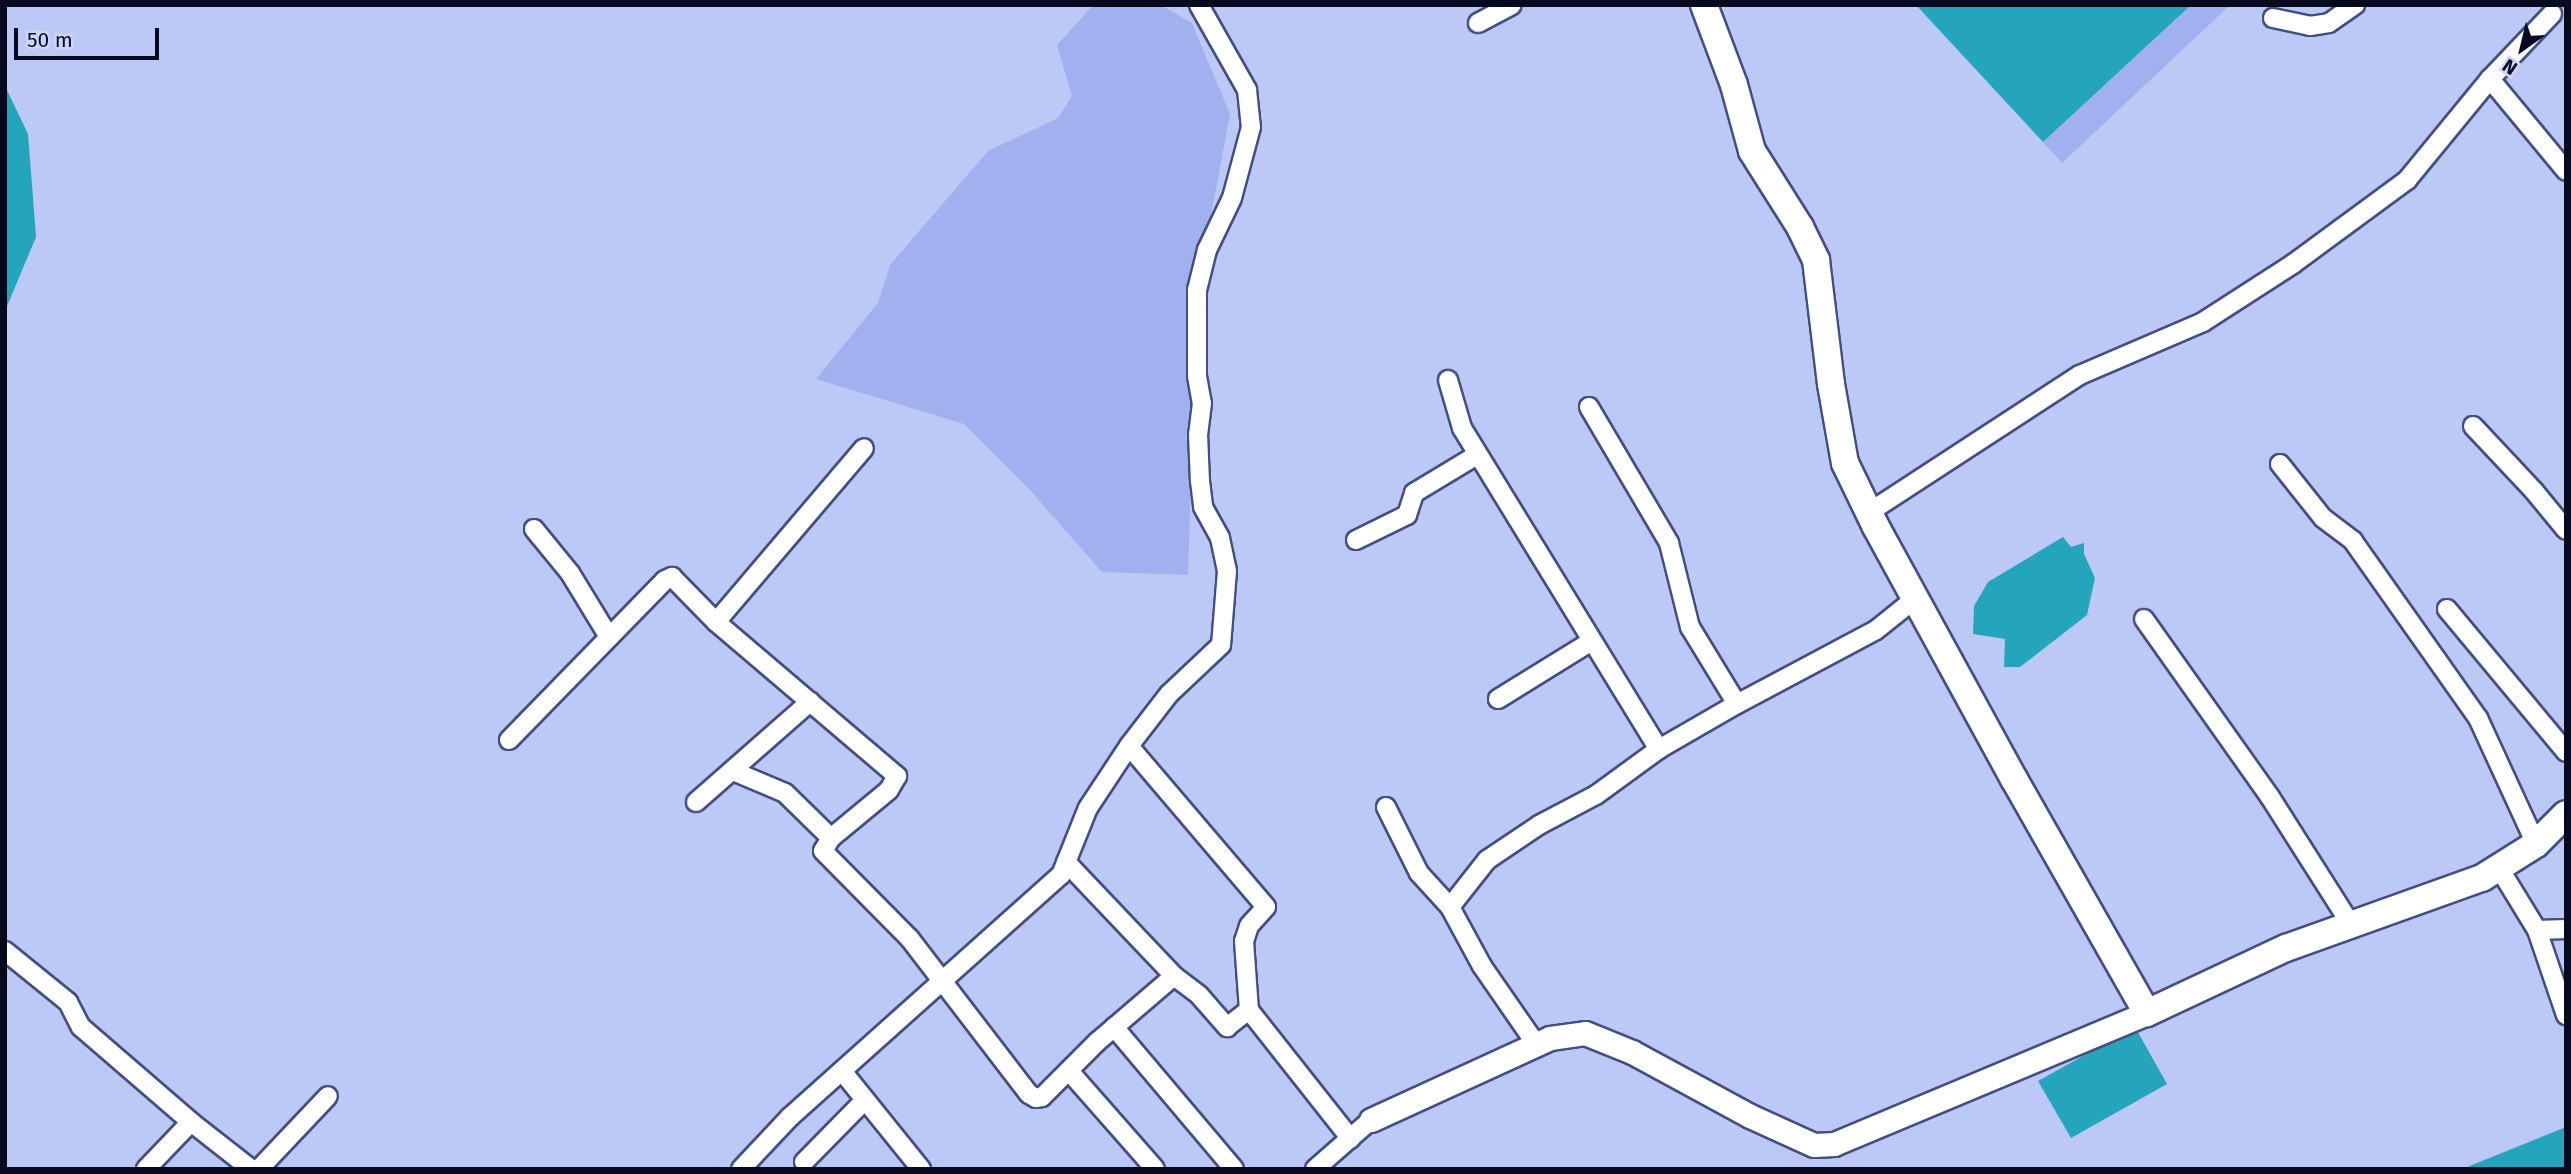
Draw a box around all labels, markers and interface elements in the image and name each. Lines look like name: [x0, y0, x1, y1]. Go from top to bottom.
scale bar: [18, 14, 163, 58]
north arrow: [2487, 14, 2557, 84]
text: 50 m: [27, 27, 73, 53]
text: N: [2498, 54, 2522, 80]

